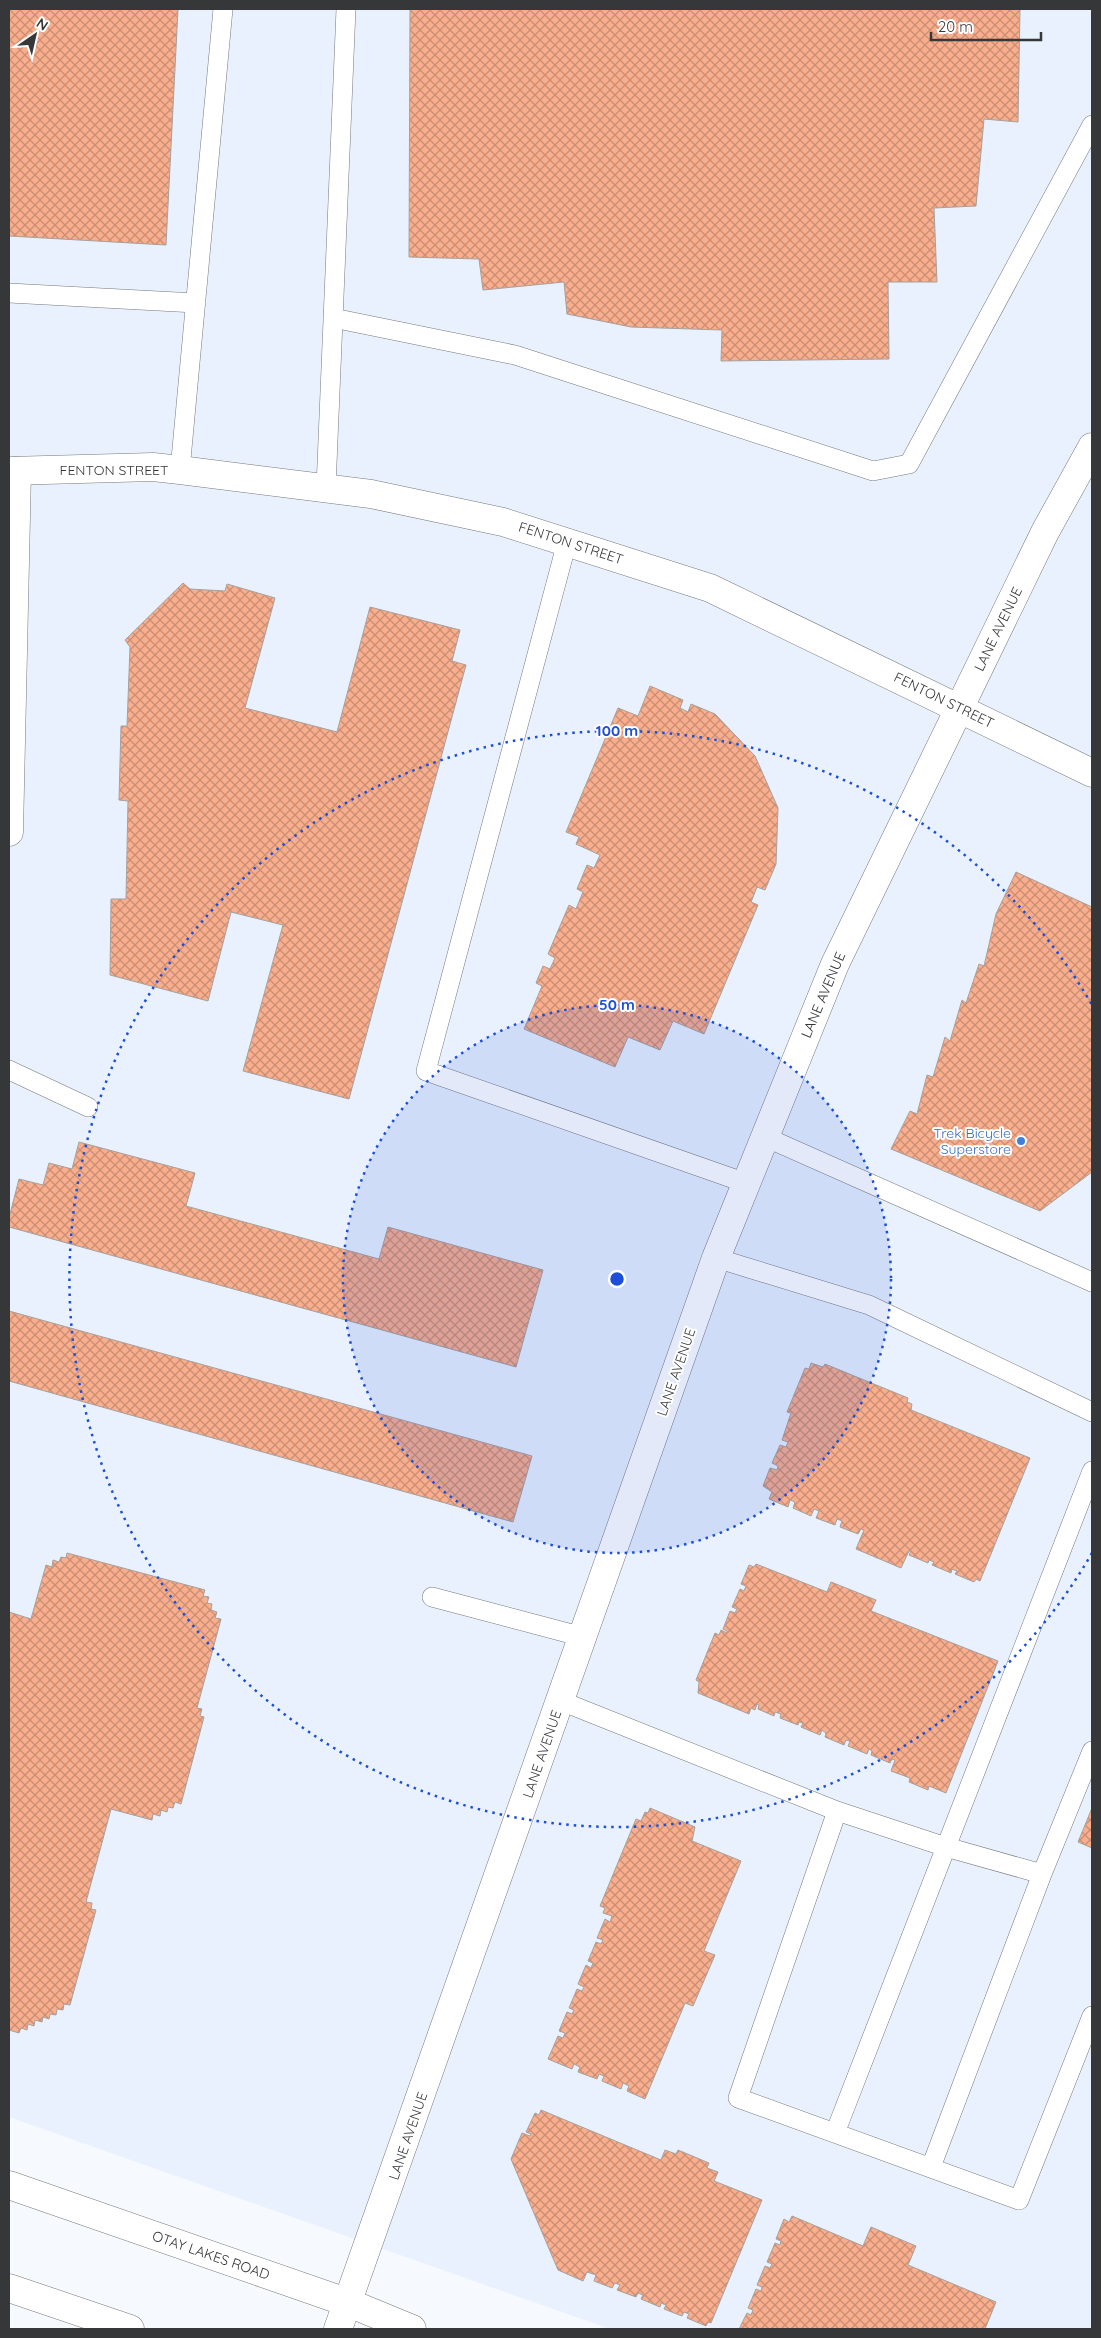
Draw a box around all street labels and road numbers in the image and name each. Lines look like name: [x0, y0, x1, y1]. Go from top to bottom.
street label: FENTON STREET: [59, 461, 169, 479]
street label: FENTON STREET: [516, 518, 626, 568]
street label: LANE AVENUE: [970, 584, 1026, 674]
street label: FENTON STREET: [891, 668, 997, 732]
street label: LANE AVENUE: [797, 949, 849, 1041]
street label: LANE AVENUE: [653, 1326, 699, 1418]
street label: LANE AVENUE: [519, 1708, 565, 1800]
street label: LANE AVENUE: [385, 2090, 431, 2182]
street label: OTAY LAKES ROAD: [150, 2226, 272, 2284]

